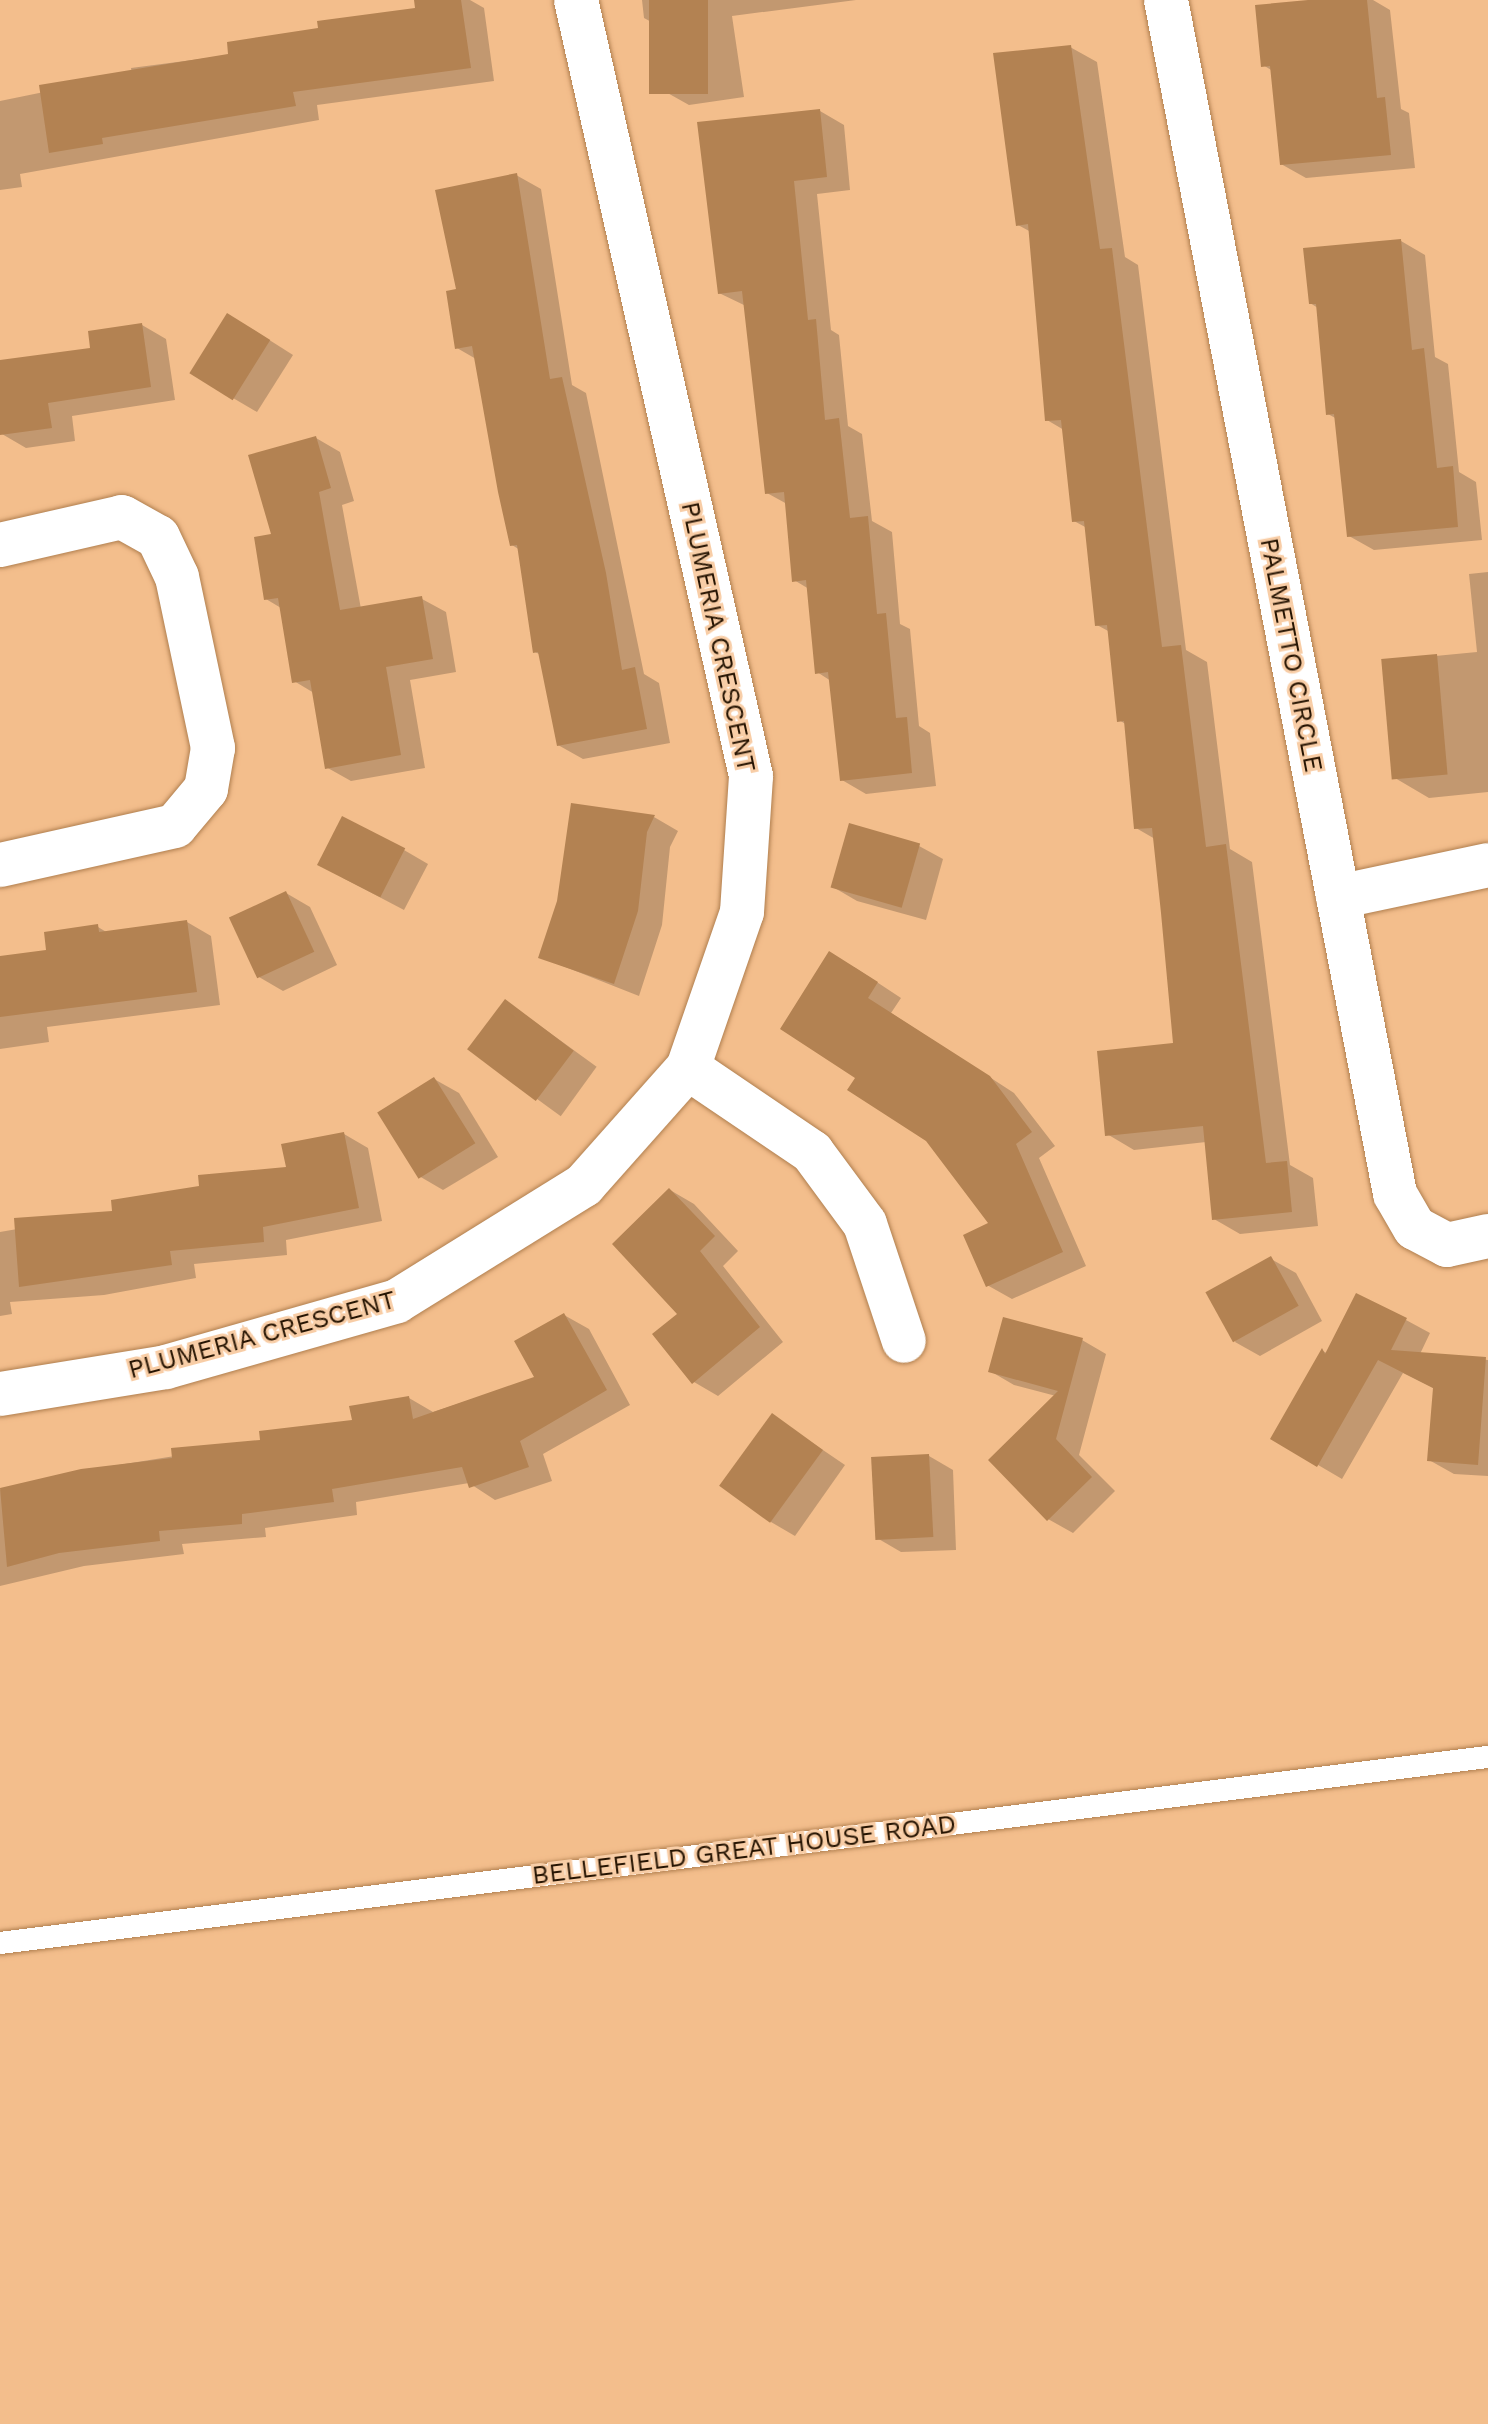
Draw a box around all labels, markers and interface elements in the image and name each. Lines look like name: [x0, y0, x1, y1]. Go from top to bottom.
street label: PLUMERIA CRESCENT: [674, 498, 762, 776]
street label: PALMETTO CIRCLE: [1253, 535, 1329, 775]
street label: PLUMERIA CRESCENT: [124, 1284, 400, 1386]
street label: BELLEFIELD GREAT HOUSE ROAD: [530, 1808, 958, 1892]

